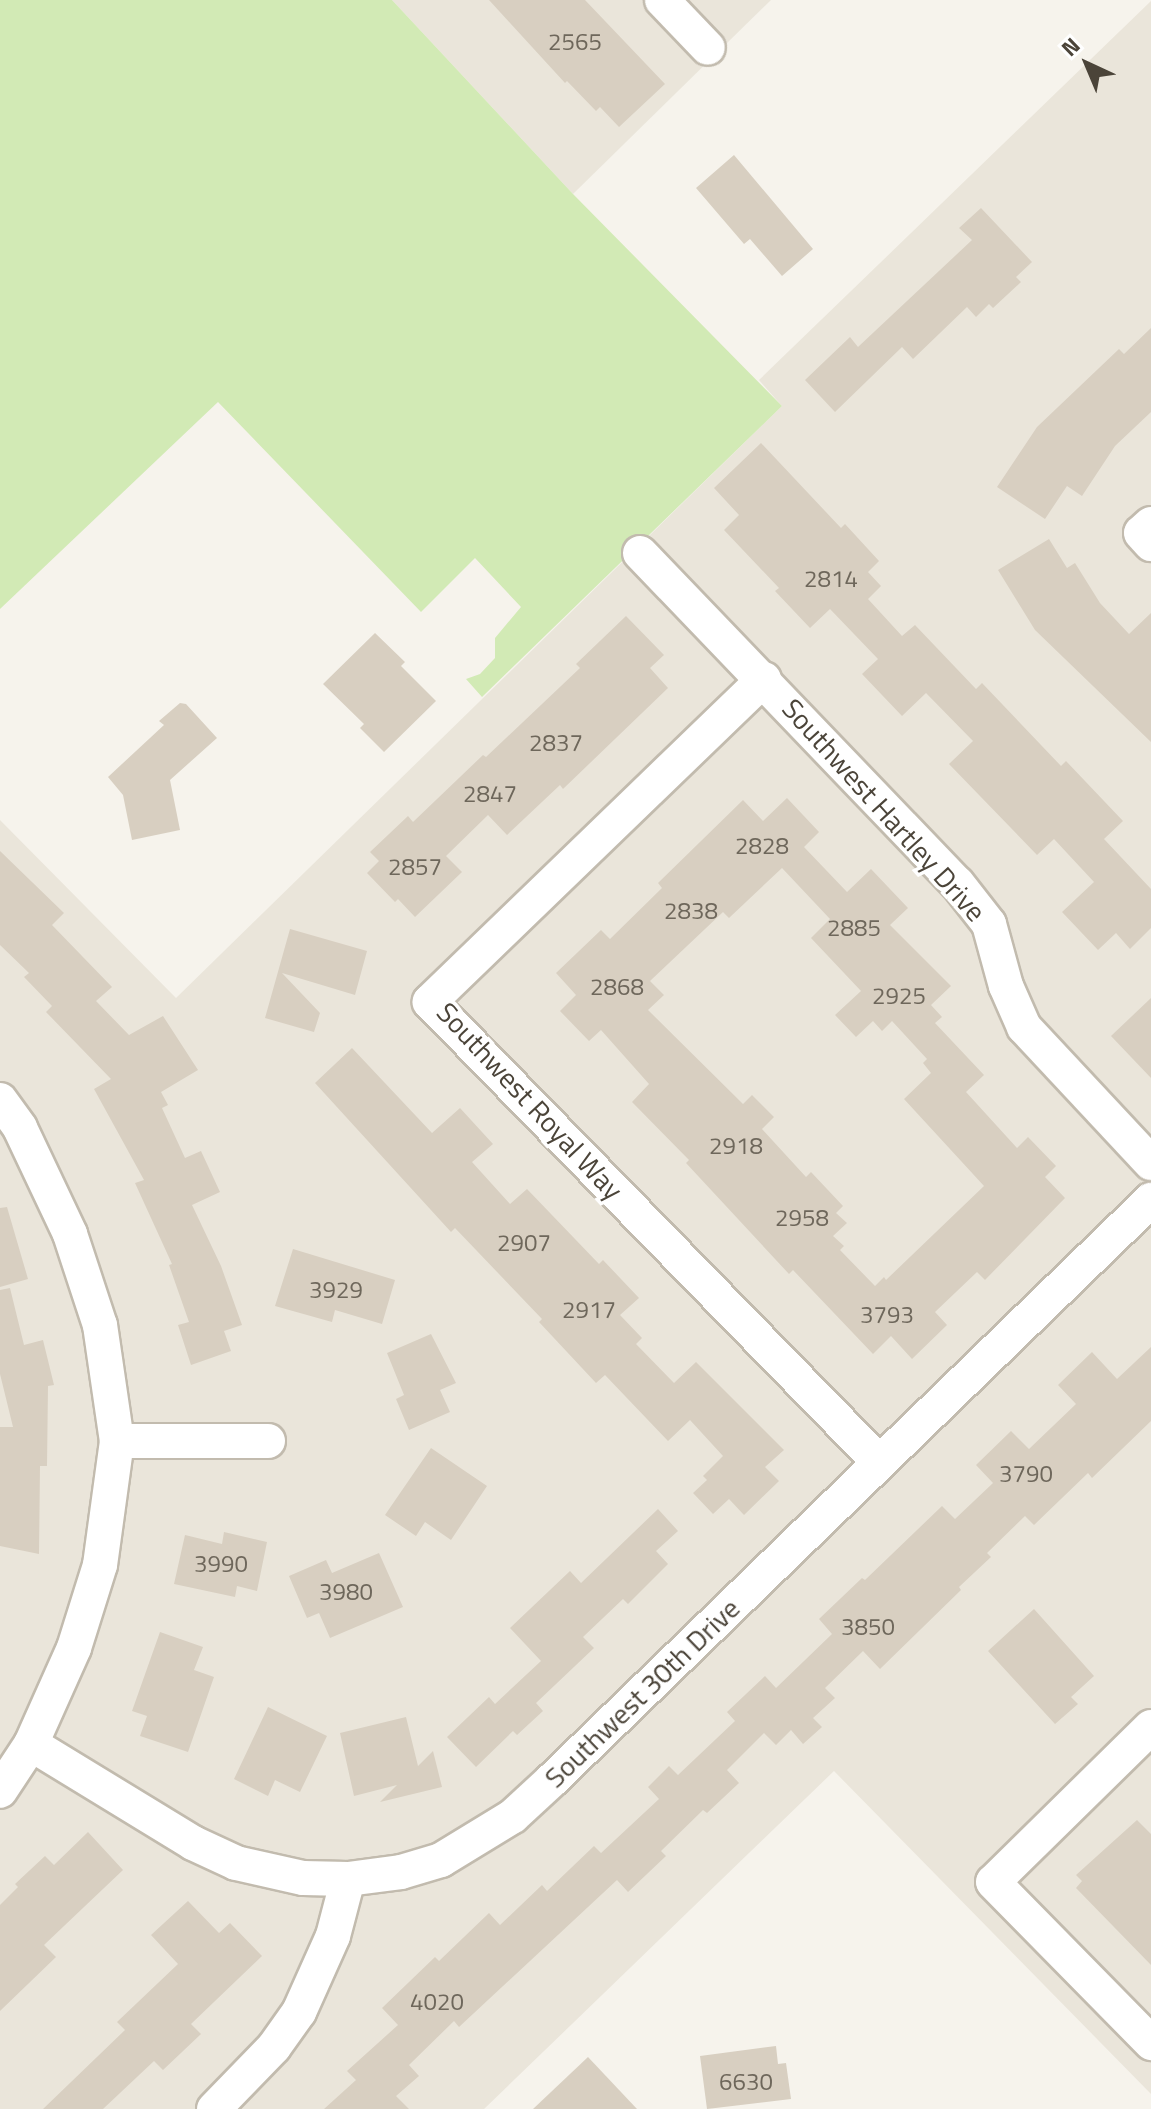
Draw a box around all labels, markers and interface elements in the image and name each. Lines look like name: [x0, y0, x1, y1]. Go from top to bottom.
north arrow: [1047, 24, 1127, 104]
house number: 2565: [548, 28, 602, 56]
text: N: [1053, 29, 1088, 64]
house number: 2814: [804, 565, 858, 593]
street label: Southwest Hartley Drive: [775, 692, 993, 928]
house number: 2837: [529, 729, 583, 757]
house number: 2847: [463, 780, 517, 808]
house number: 2828: [735, 832, 789, 860]
house number: 2857: [388, 853, 442, 881]
house number: 2838: [664, 897, 718, 925]
house number: 2885: [827, 914, 881, 942]
house number: 2868: [590, 973, 644, 1001]
house number: 2925: [872, 982, 926, 1010]
street label: Southwest Royal Way: [430, 996, 630, 1206]
house number: 2918: [709, 1132, 763, 1160]
house number: 2958: [775, 1204, 829, 1232]
house number: 2907: [497, 1229, 551, 1257]
house number: 3929: [309, 1276, 363, 1304]
house number: 2917: [562, 1296, 616, 1324]
house number: 3793: [860, 1301, 914, 1329]
house number: 3790: [999, 1460, 1053, 1488]
house number: 3990: [194, 1550, 248, 1578]
house number: 3980: [319, 1578, 373, 1606]
street label: Southwest 30th Drive: [538, 1591, 746, 1795]
house number: 3850: [841, 1613, 895, 1641]
house number: 4020: [410, 1988, 464, 2016]
house number: 6630: [719, 2068, 773, 2096]

